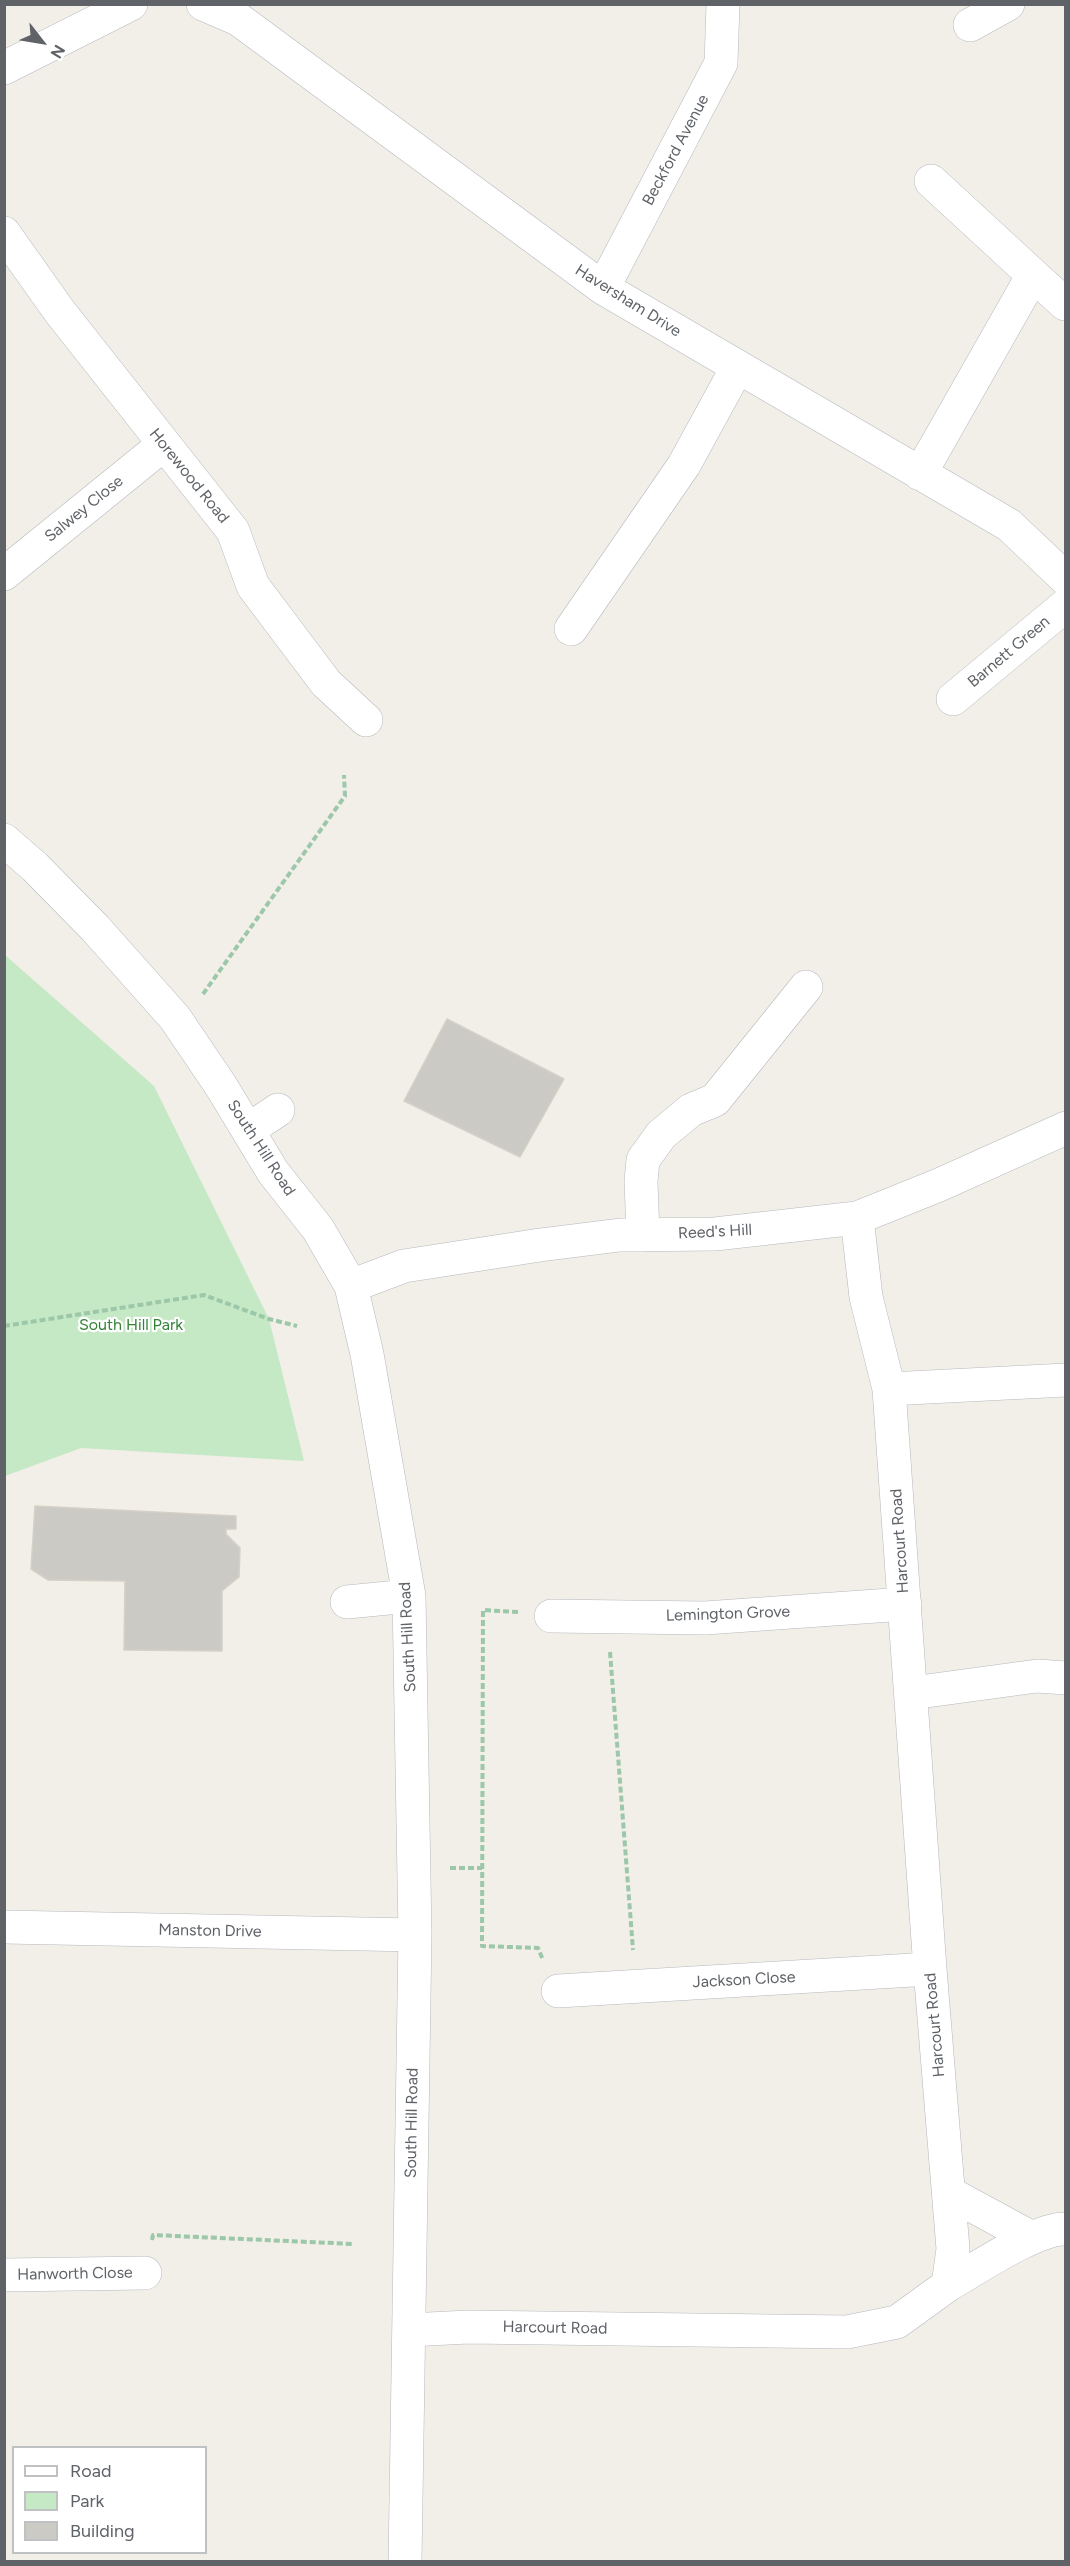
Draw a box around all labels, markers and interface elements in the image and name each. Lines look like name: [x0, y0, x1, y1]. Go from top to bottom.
north arrow: [12, 12, 72, 72]
text: N: [47, 41, 69, 62]
street label: Beckford Avenue: [639, 91, 713, 209]
street label: Haversham Drive: [571, 261, 685, 341]
street label: Horewood Road: [145, 425, 233, 527]
street label: Salwey Close: [41, 472, 127, 546]
street label: Barnett Green: [964, 612, 1054, 692]
street label: South Hill Road: [223, 1096, 299, 1200]
street label: Reed's Hill: [677, 1220, 753, 1244]
park label: South Hill Park: [79, 1315, 183, 1335]
street label: Harcourt Road: [887, 1488, 913, 1594]
street label: South Hill Road: [396, 1581, 420, 1693]
street label: Lemington Grove: [666, 1602, 790, 1626]
street label: Manston Drive: [158, 1921, 262, 1941]
street label: Jackson Close: [692, 1968, 796, 1992]
street label: Harcourt Road: [921, 1972, 949, 2078]
street label: South Hill Road: [401, 2068, 423, 2178]
street label: Hanworth Close: [17, 2263, 133, 2285]
street label: Harcourt Road: [502, 2317, 608, 2339]
legend: [12, 2446, 207, 2554]
text: Road: [70, 2460, 111, 2482]
text: Park: [70, 2490, 104, 2512]
text: Building: [70, 2520, 135, 2542]

